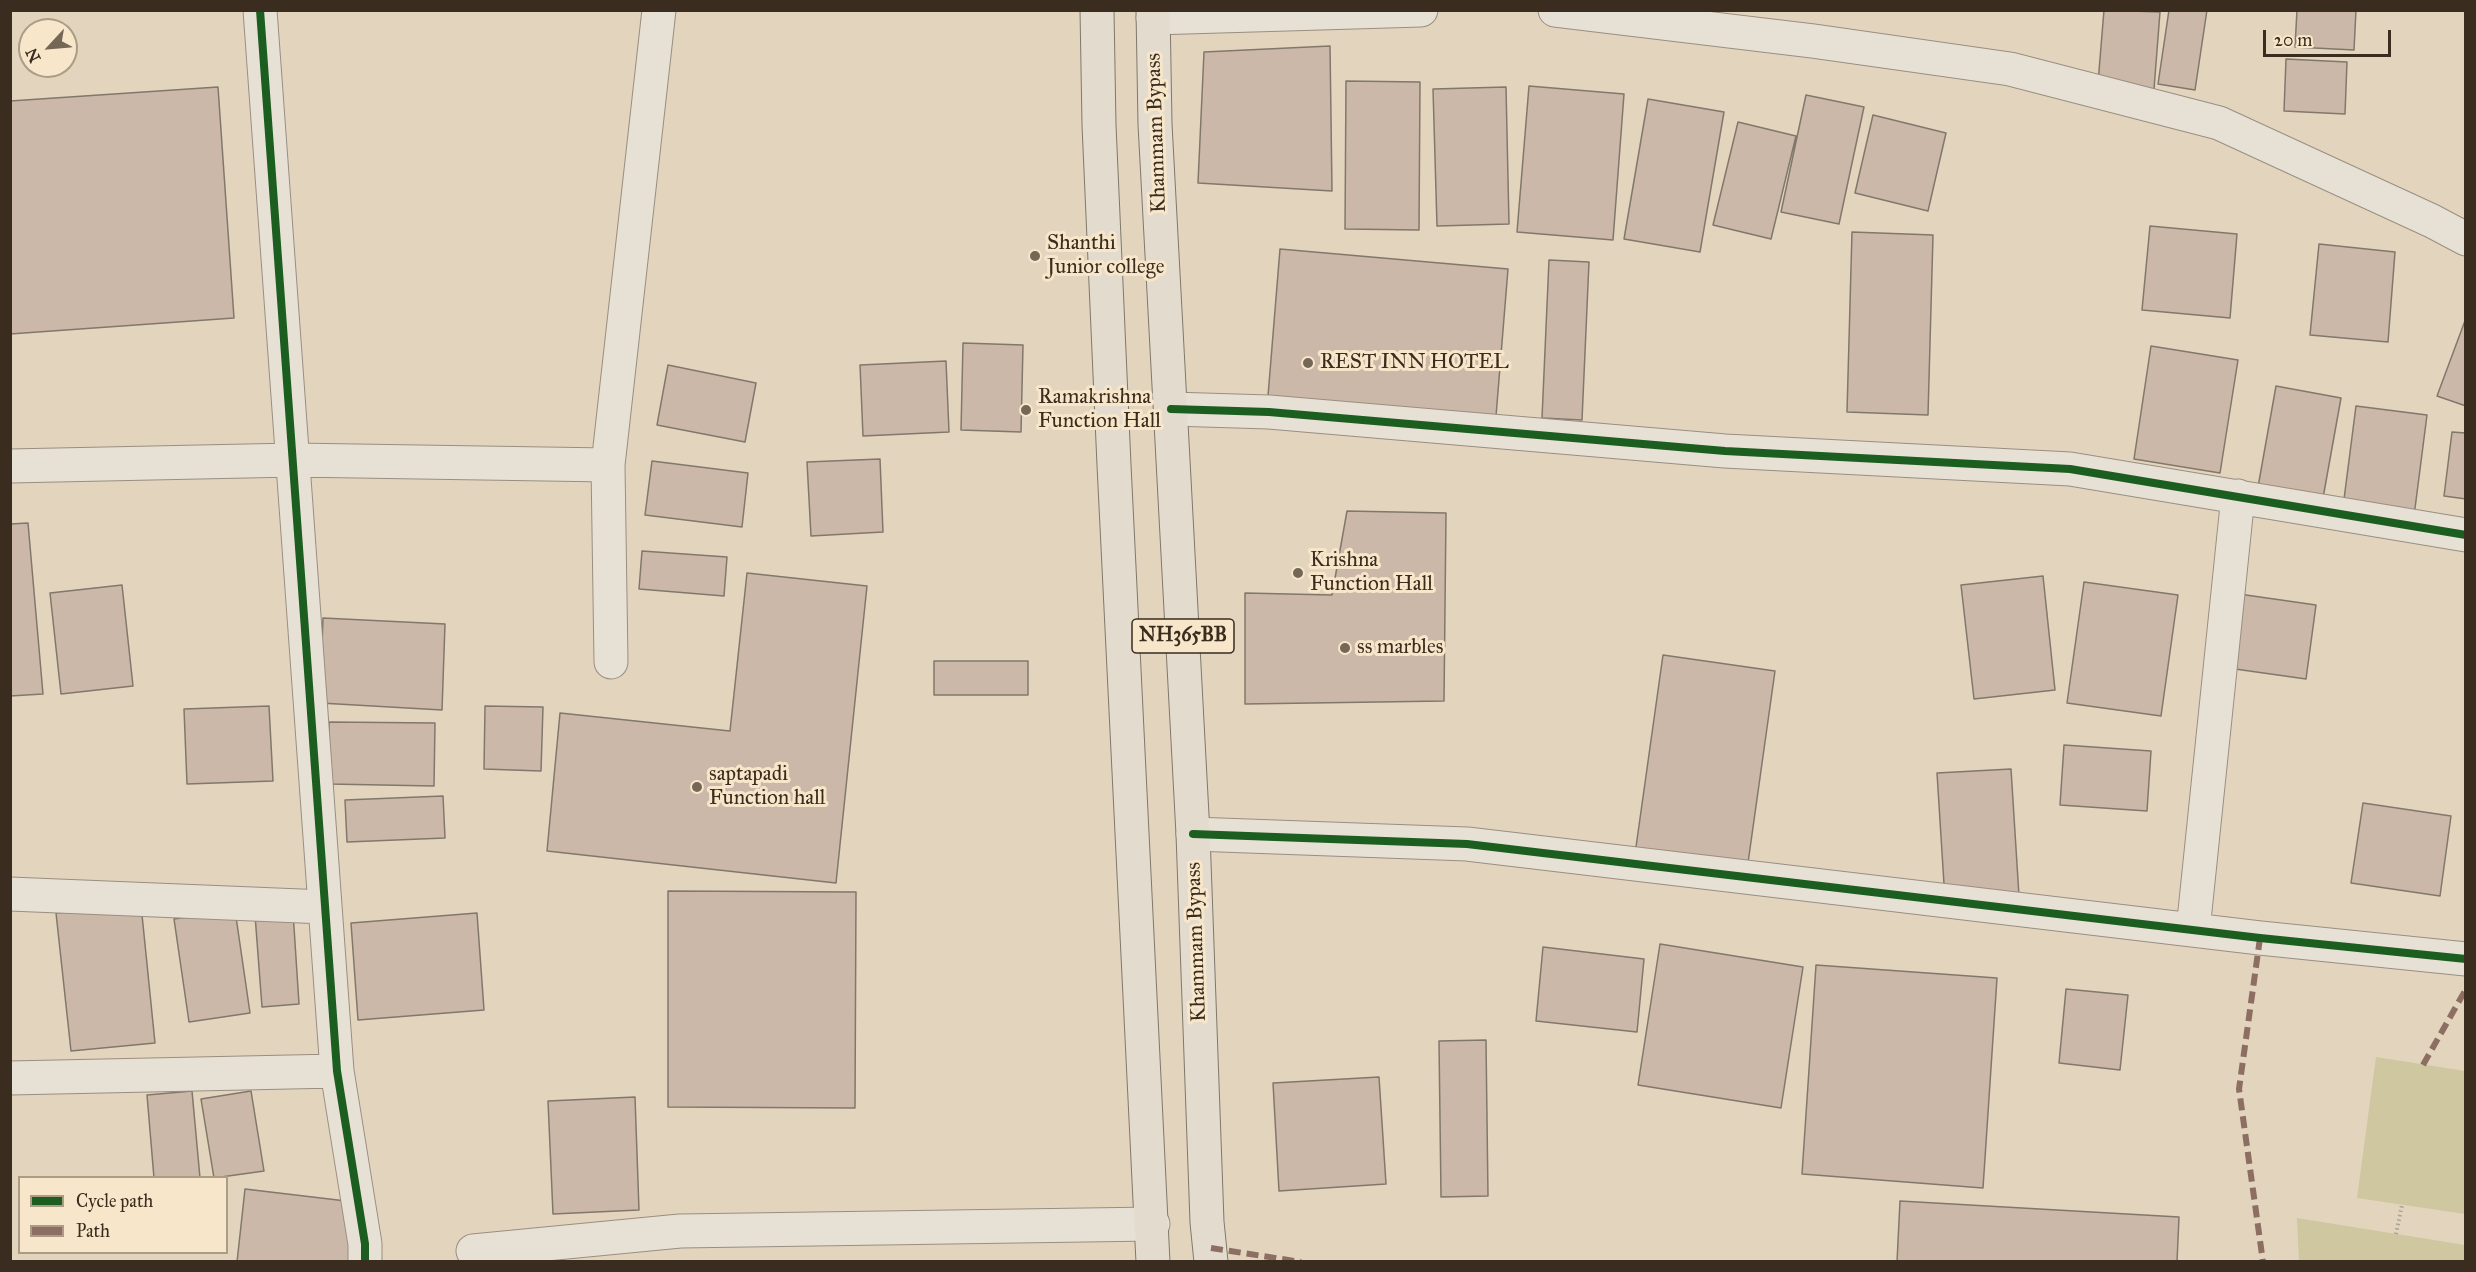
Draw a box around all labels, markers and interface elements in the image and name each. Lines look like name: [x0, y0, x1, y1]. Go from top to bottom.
north arrow: [18, 18, 78, 78]
scale bar: [2266, 18, 2394, 56]
text: 20 m: [2274, 29, 2312, 51]
text: N: [22, 45, 45, 66]
street label: Khammam Bypass: [1142, 53, 1172, 213]
place label: Shanthi Junior college: [1047, 231, 1164, 281]
marker: Shanthi Junior college: [1028, 249, 1042, 263]
place label: REST INN HOTEL: [1320, 350, 1509, 376]
marker: REST INN HOTEL: [1301, 356, 1315, 370]
place label: Ramakrishna Function Hall: [1038, 385, 1161, 435]
marker: Ramakrishna Function Hall: [1019, 403, 1033, 417]
place label: Krishna Function Hall: [1310, 548, 1433, 598]
marker: Krishna Function Hall: [1291, 566, 1305, 580]
road number: NH365BB: [1132, 619, 1234, 653]
place label: ss marbles: [1357, 635, 1443, 661]
marker: ss marbles: [1338, 641, 1352, 655]
place label: saptapadi Function hall: [709, 762, 826, 812]
marker: saptapadi Function hall: [690, 780, 704, 794]
street label: Khammam Bypass: [1182, 862, 1212, 1022]
legend: [18, 1176, 228, 1254]
text: Cycle path: [76, 1190, 153, 1212]
text: Path: [76, 1220, 110, 1242]

